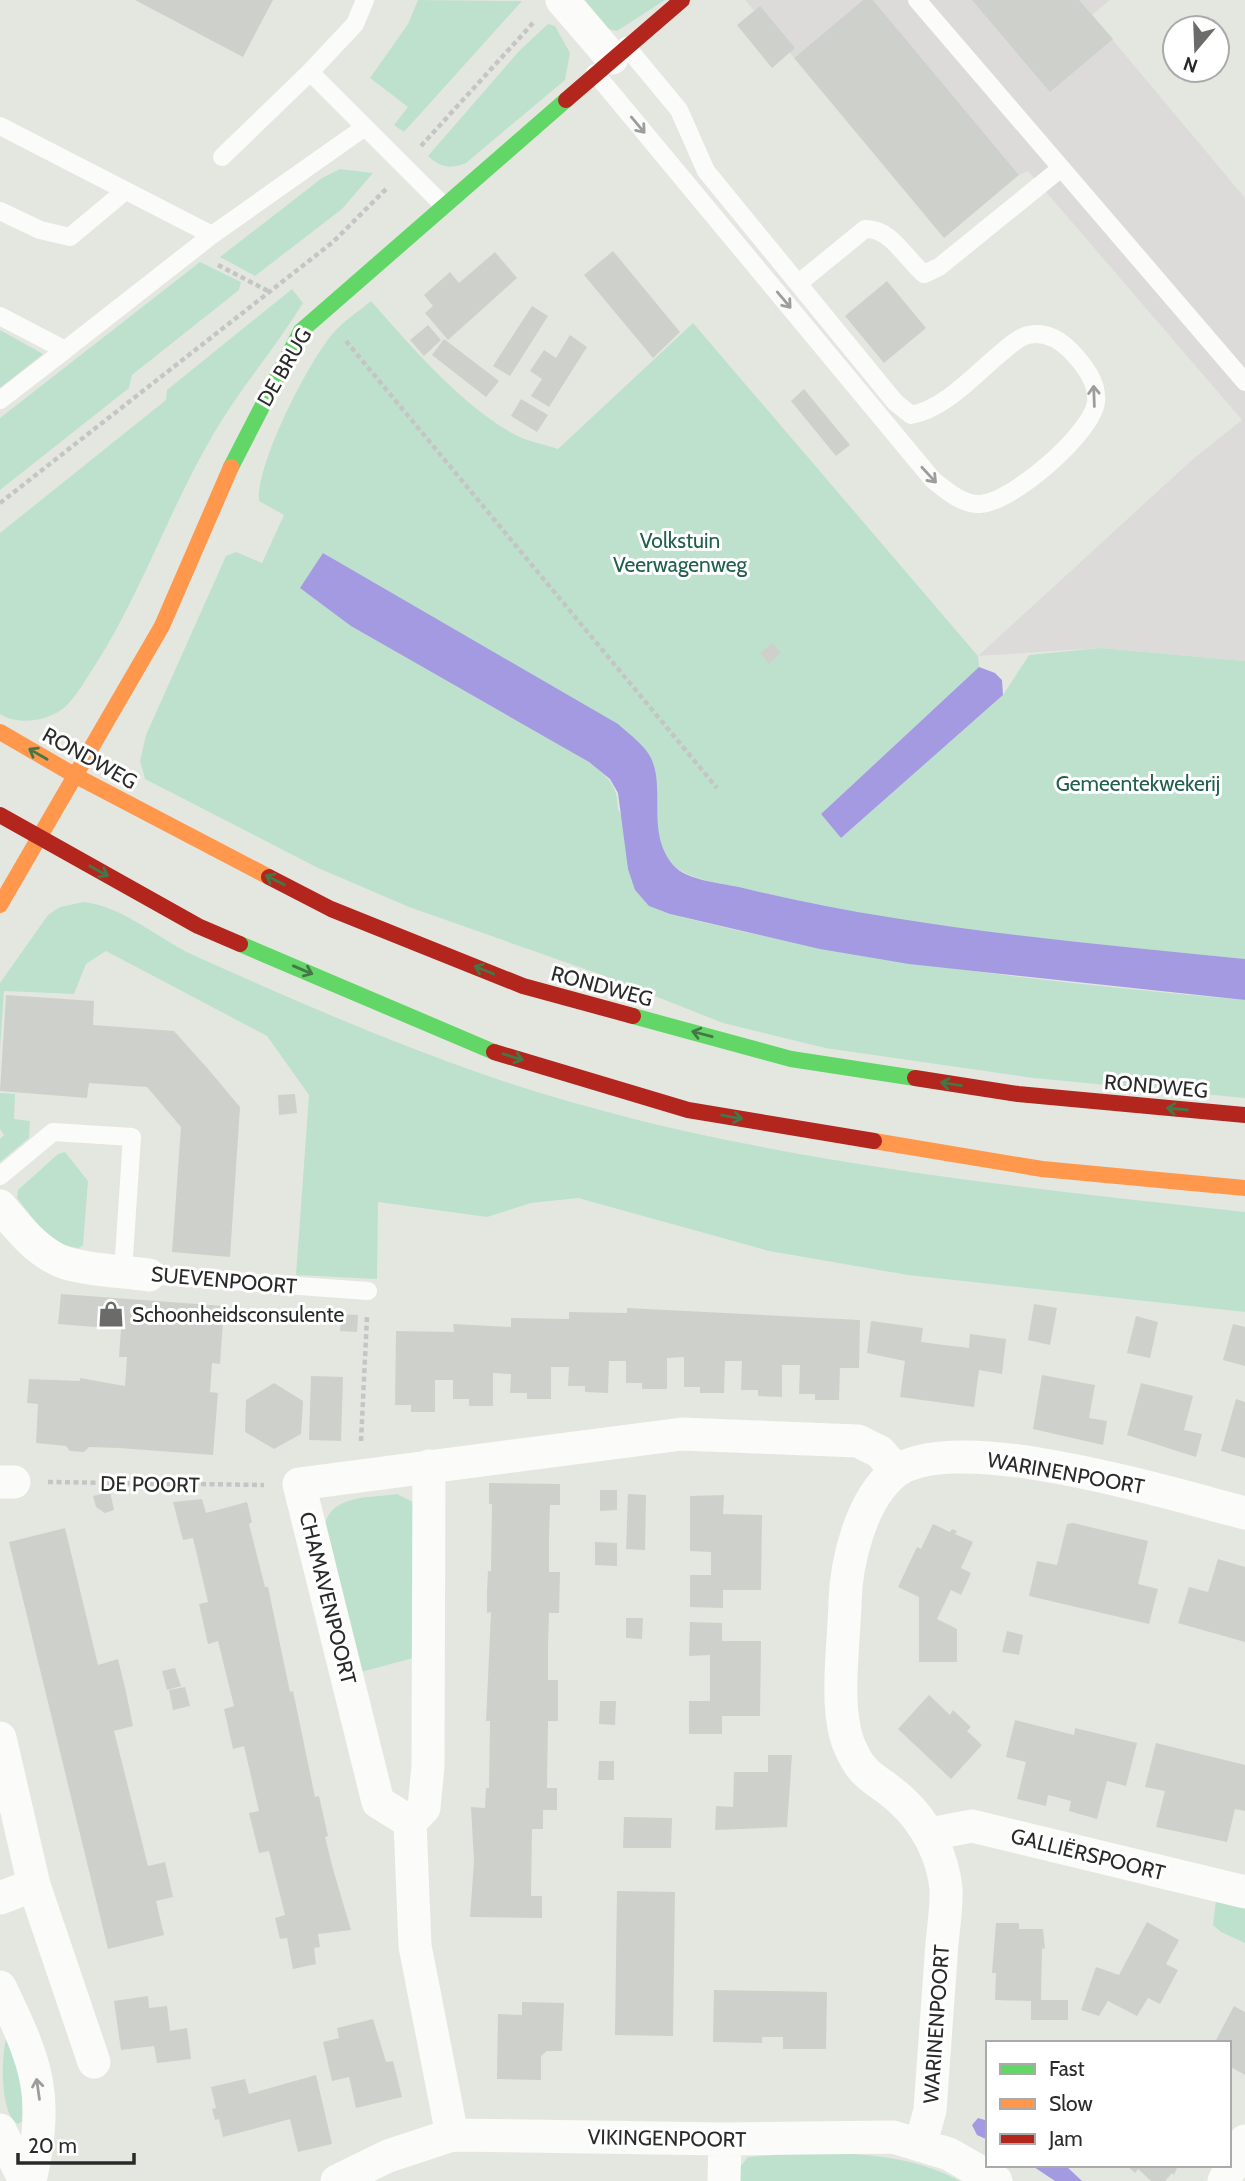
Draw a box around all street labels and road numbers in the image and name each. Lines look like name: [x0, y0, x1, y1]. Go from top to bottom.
street label: DE BRUG: [252, 323, 316, 411]
street label: RONDWEG: [38, 722, 142, 794]
street label: RONDWEG: [548, 960, 656, 1012]
street label: RONDWEG: [1103, 1069, 1209, 1103]
street label: SUEVENPOORT: [150, 1261, 298, 1299]
street label: WARINENPOORT: [985, 1447, 1147, 1499]
street label: DE POORT: [100, 1471, 200, 1497]
street label: CHAMAVENPOORT: [294, 1509, 362, 1687]
street label: GALLIËRSPOORT: [1008, 1823, 1168, 1885]
street label: WARINENPOORT: [918, 1944, 954, 2104]
street label: VIKINGENPOORT: [587, 2124, 747, 2152]

